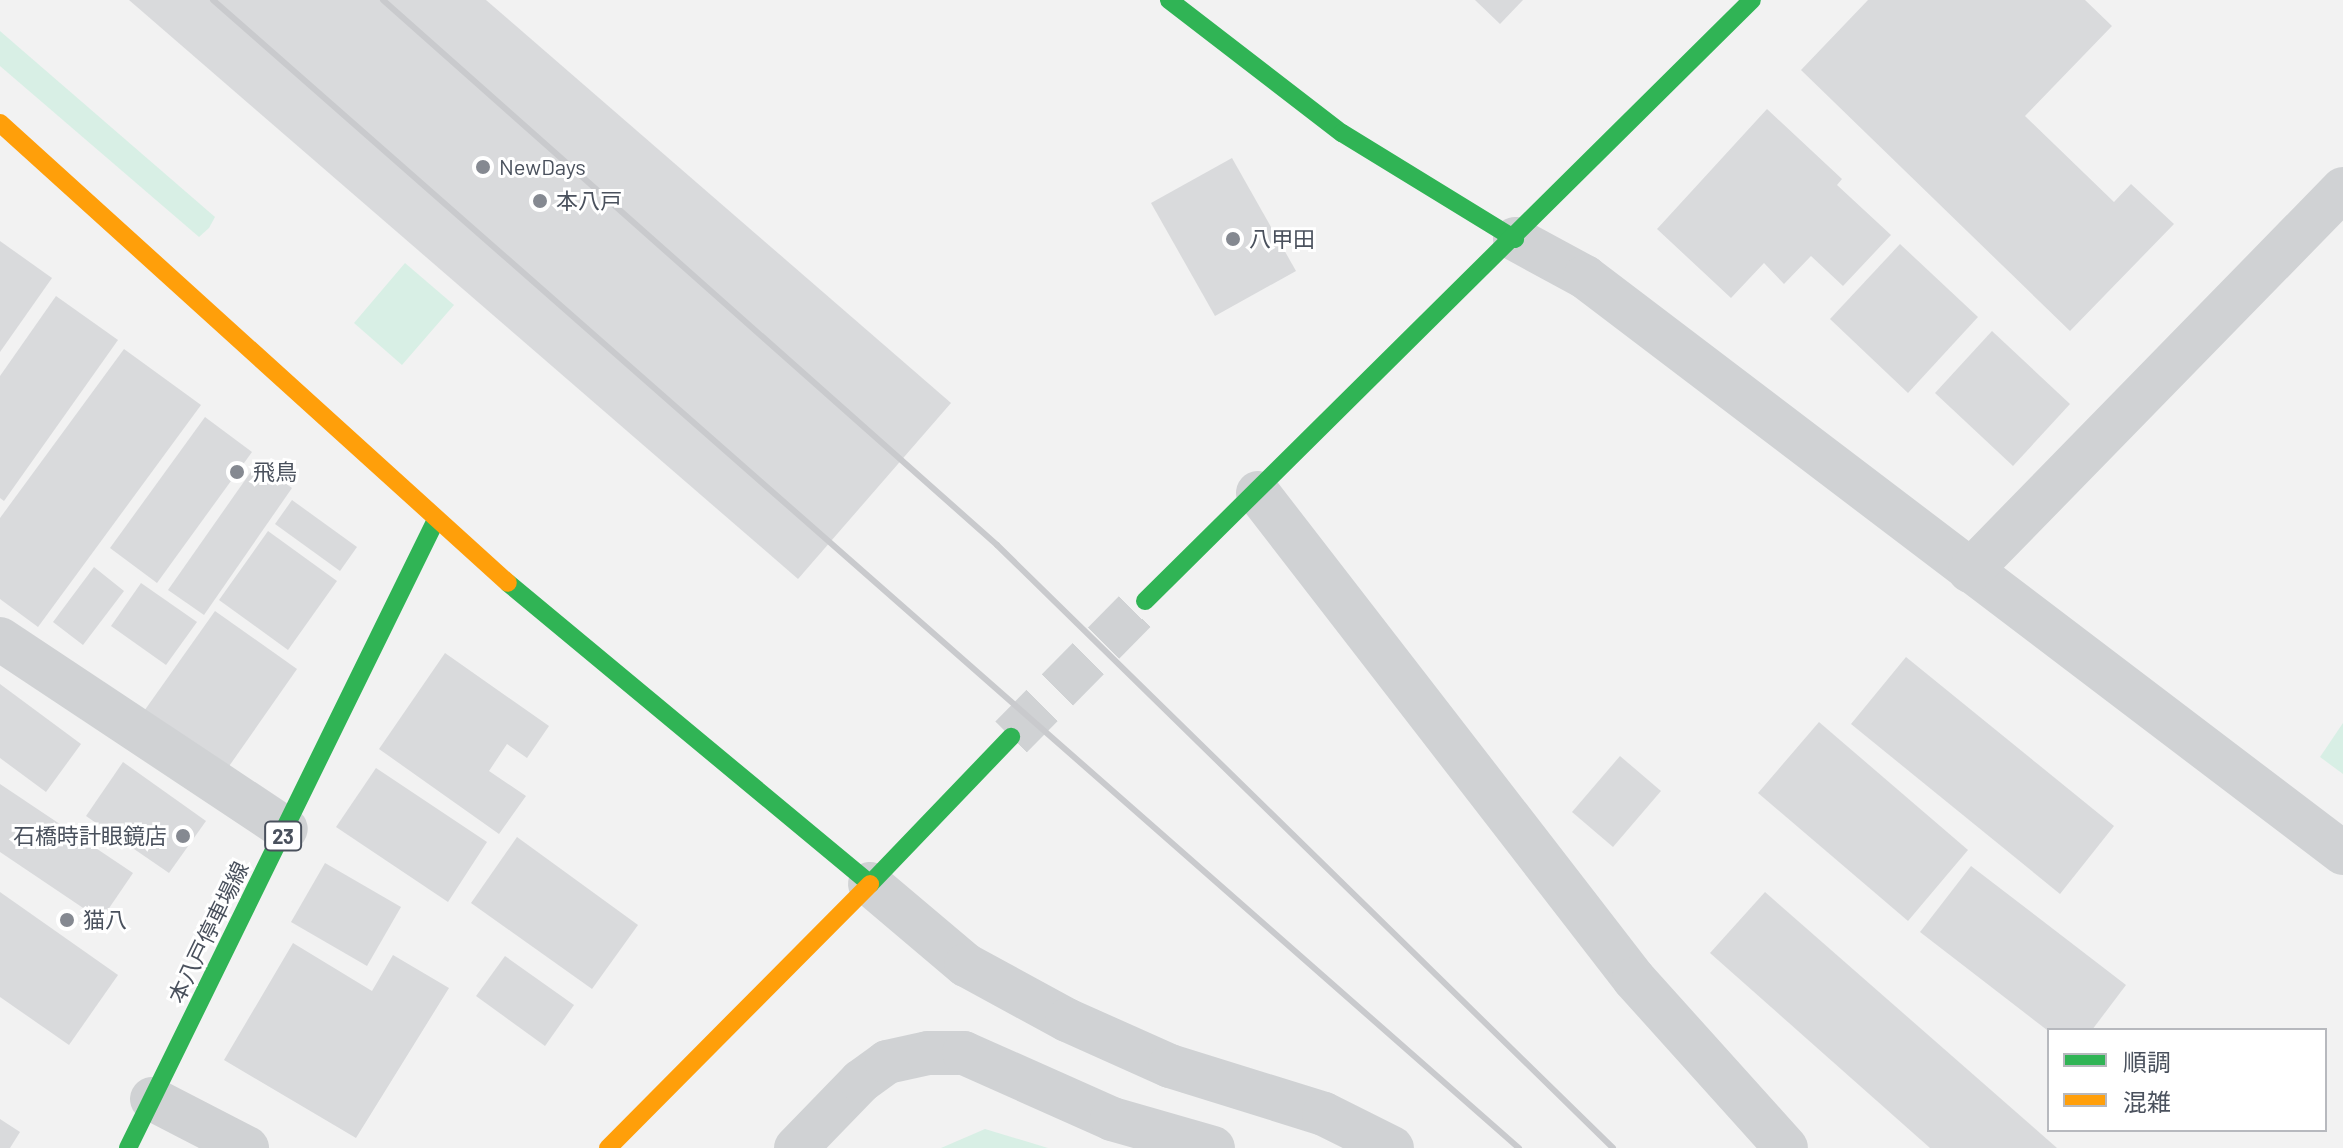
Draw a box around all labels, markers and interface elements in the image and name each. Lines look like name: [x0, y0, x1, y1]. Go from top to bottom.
place label: NewDays: [499, 154, 586, 180]
marker: NewDays: [474, 158, 492, 176]
place label: 本八戸: [556, 188, 622, 214]
marker: 本八戸: [531, 192, 549, 210]
place label: 八甲田: [1249, 226, 1315, 252]
marker: 八甲田: [1224, 230, 1242, 248]
place label: 飛鳥: [253, 459, 297, 485]
marker: 飛鳥: [228, 463, 246, 481]
road number: 23: [263, 820, 303, 852]
place label: 石橋時計眼鏡店: [13, 823, 167, 849]
marker: 石橋時計眼鏡店: [174, 827, 192, 845]
street label: 本八戸停車場線: [162, 857, 254, 1007]
place label: 猫八: [83, 907, 127, 933]
marker: 猫八: [58, 911, 76, 929]
legend: [2047, 1028, 2327, 1132]
text: 順調: [2123, 1047, 2171, 1076]
text: 混雑: [2123, 1087, 2171, 1116]

